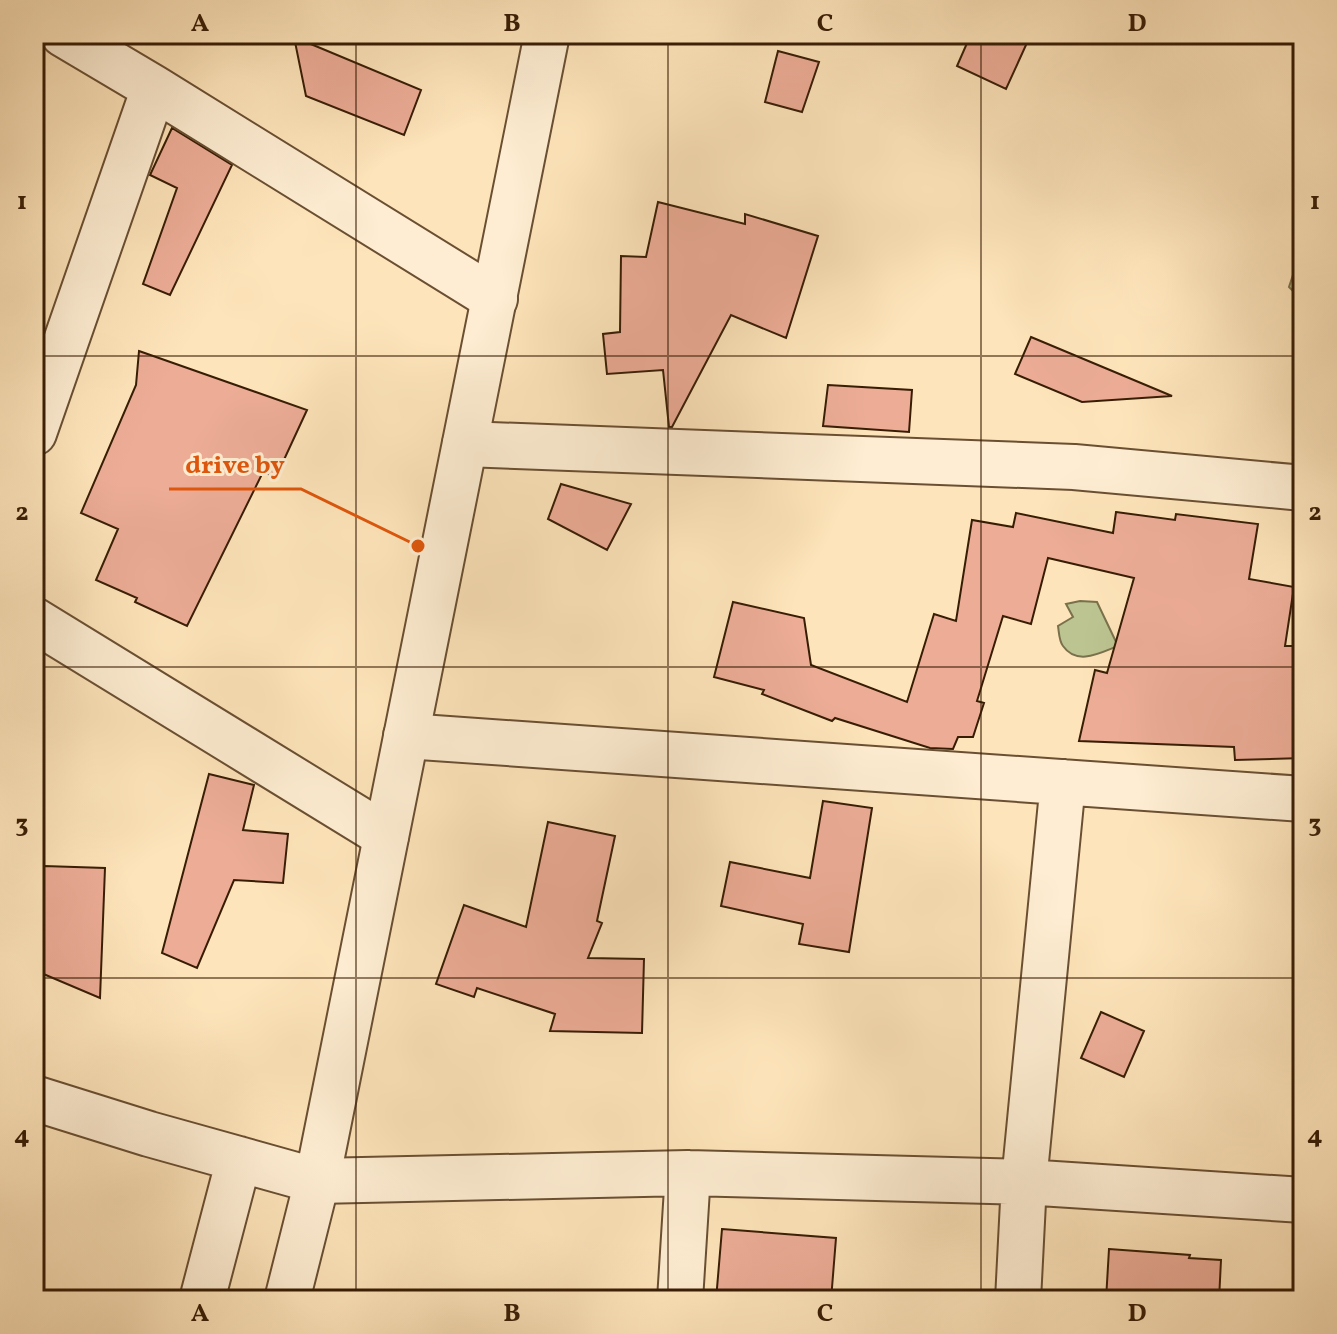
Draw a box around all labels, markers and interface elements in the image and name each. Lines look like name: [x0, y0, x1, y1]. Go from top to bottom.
text: A: [191, 6, 210, 42]
text: B: [503, 6, 521, 42]
text: C: [817, 6, 833, 42]
text: D: [1127, 6, 1147, 42]
text: 1: [17, 184, 27, 220]
text: 1: [1310, 184, 1320, 220]
callout: drive by: [169, 439, 301, 489]
text: drive by: [185, 448, 285, 484]
text: 2: [15, 495, 29, 531]
text: 2: [1308, 495, 1322, 531]
text: 3: [15, 807, 29, 843]
text: 3: [1308, 807, 1322, 843]
text: 4: [14, 1118, 30, 1154]
text: 4: [1307, 1118, 1323, 1154]
text: A: [191, 1296, 210, 1332]
text: B: [503, 1296, 521, 1332]
text: C: [817, 1296, 833, 1332]
text: D: [1127, 1296, 1147, 1332]

